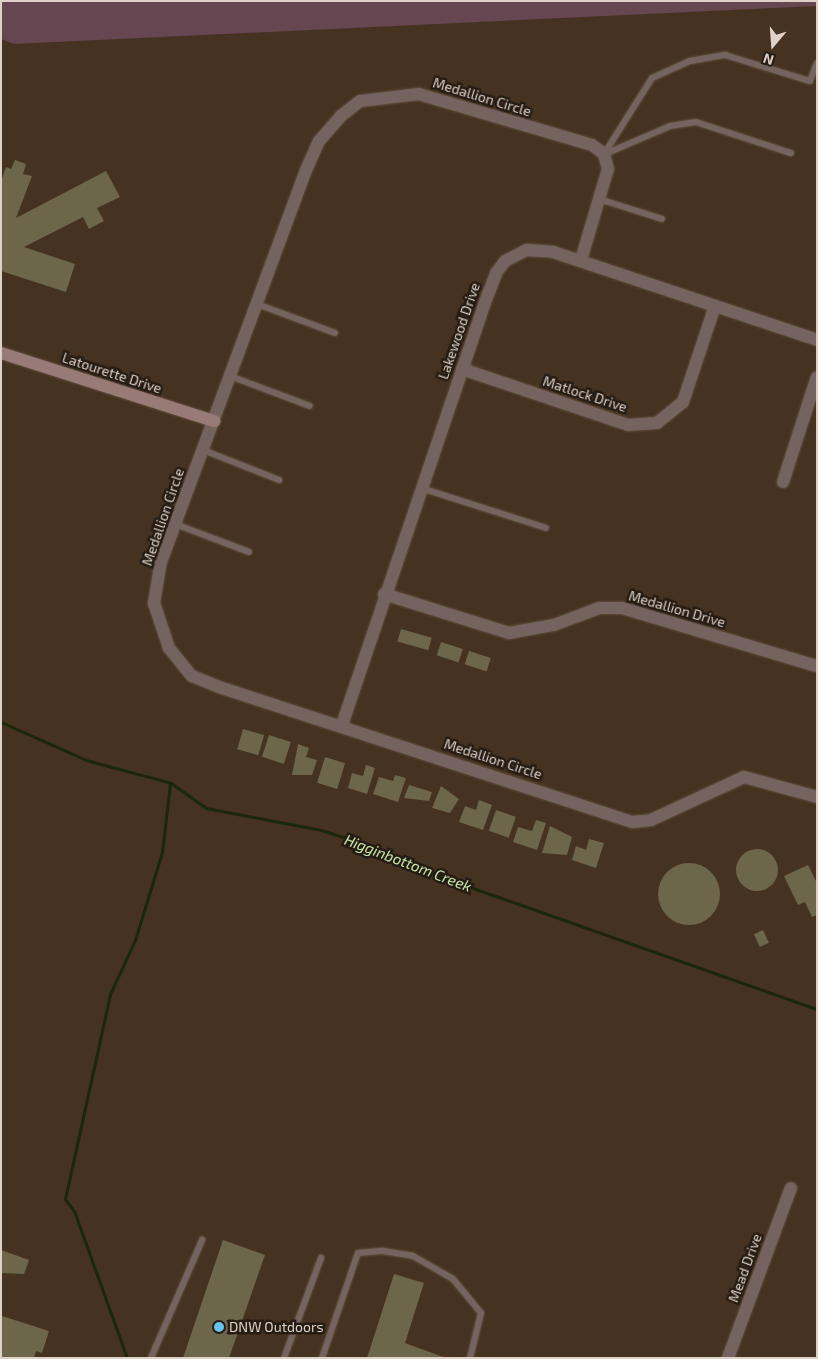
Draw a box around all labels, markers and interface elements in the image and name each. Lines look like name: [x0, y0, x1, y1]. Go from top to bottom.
north arrow: [748, 20, 798, 70]
text: N: [761, 50, 776, 69]
street label: Medallion Circle: [431, 74, 533, 120]
street label: Lakewood Drive: [435, 280, 483, 382]
street label: Latourette Drive: [60, 349, 164, 397]
street label: Matlock Drive: [541, 372, 629, 416]
street label: Medallion Circle: [138, 466, 188, 568]
street label: Medallion Drive: [627, 587, 727, 631]
street label: Medallion Circle: [442, 735, 544, 783]
water label: Higginbottom Creek: [342, 830, 474, 896]
street label: Mead Drive: [725, 1231, 765, 1305]
place label: DNW Outdoors: [229, 1319, 324, 1335]
marker: DNW Outdoors: [213, 1321, 225, 1333]

